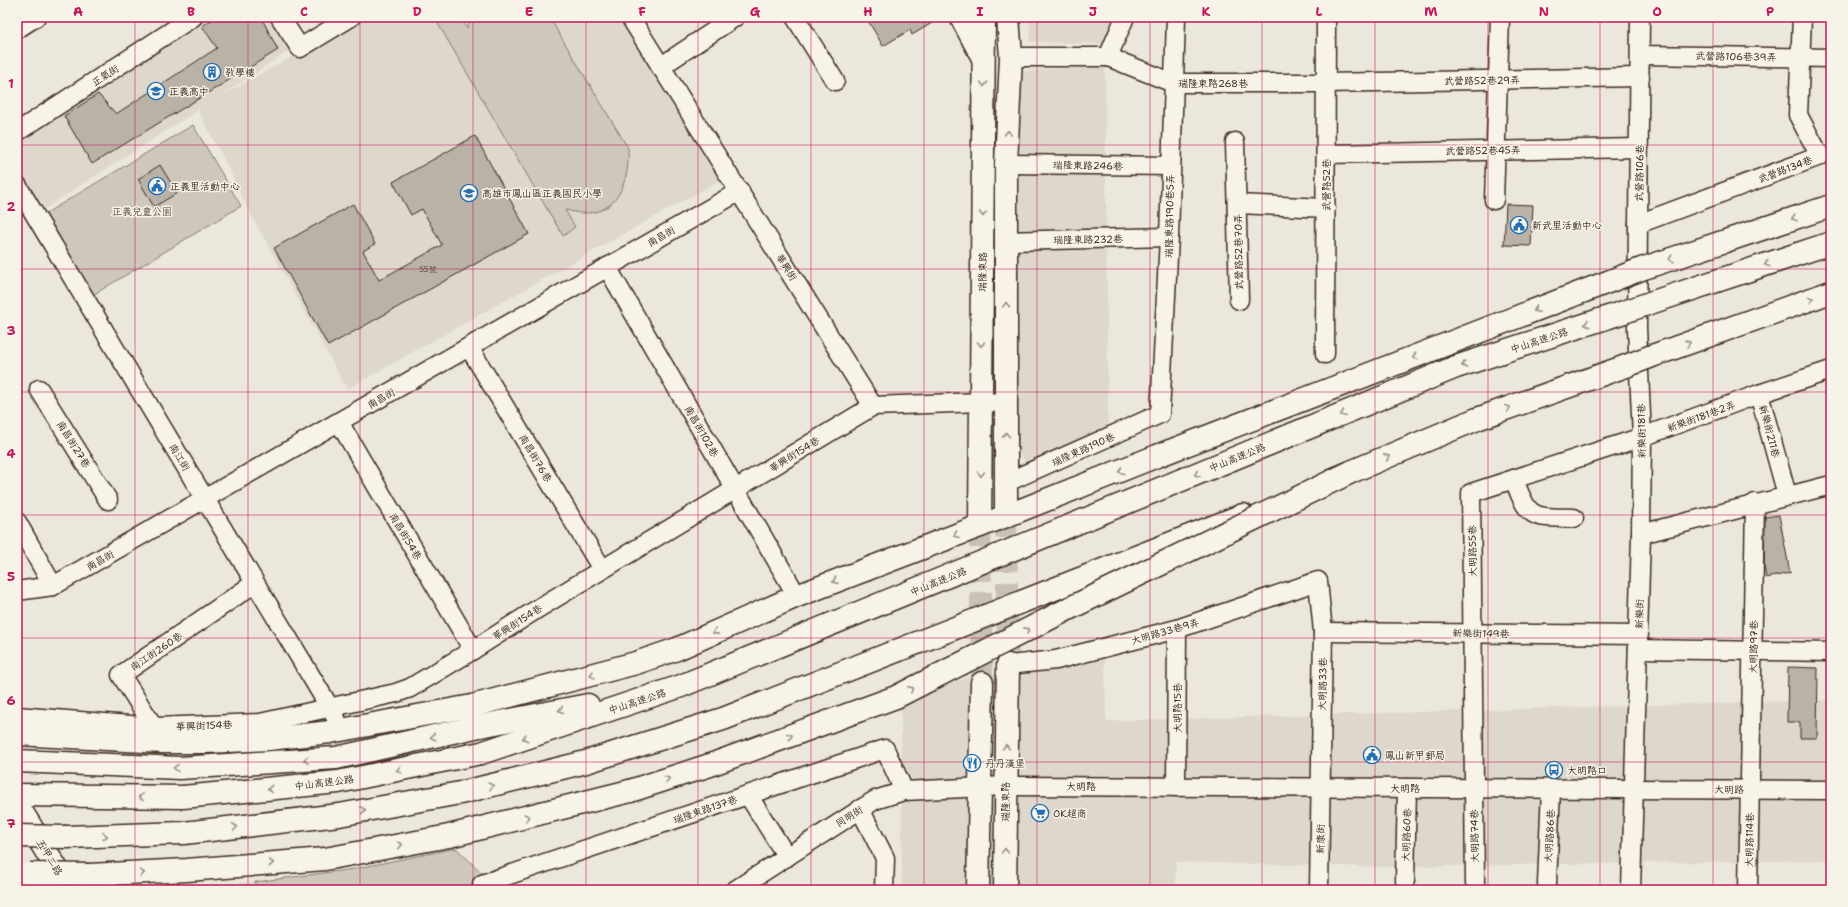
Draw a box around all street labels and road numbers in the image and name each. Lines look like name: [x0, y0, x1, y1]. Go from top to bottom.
street label: 武營路106巷39弄: [1695, 49, 1777, 64]
street label: 正氣街: [89, 62, 121, 89]
street label: 武營路52巷29弄: [1444, 73, 1520, 88]
street label: 瑞隆東路268巷: [1178, 77, 1249, 90]
street label: 武營路52巷45弄: [1445, 143, 1521, 158]
street label: 武營路106巷: [1632, 143, 1647, 202]
street label: 武營路134巷: [1756, 153, 1815, 186]
street label: 瑞隆東路246巷: [1053, 158, 1124, 173]
street label: 武營路52巷: [1320, 158, 1333, 211]
street label: 瑞隆東路190巷5弄: [1162, 174, 1177, 258]
street label: 武營路52巷70弄: [1231, 214, 1246, 290]
street label: 南昌街: [645, 223, 677, 250]
street label: 瑞隆東路232巷: [1053, 232, 1124, 247]
street label: 華興街: [773, 251, 800, 283]
street label: 瑞隆東路: [976, 252, 989, 292]
street label: 中山高速公路: [1509, 325, 1570, 356]
street label: 南昌街: [365, 385, 397, 412]
street label: 新樂街181巷2弄: [1665, 398, 1737, 435]
street label: 新樂街181巷: [1635, 402, 1648, 459]
street label: 南昌街102巷: [682, 403, 722, 460]
street label: 新樂街211巷: [1756, 403, 1783, 460]
street label: 南昌街27巷: [54, 418, 94, 471]
street label: 瑞隆東路190巷: [1050, 429, 1118, 469]
street label: 南昌街76巷: [516, 432, 555, 485]
street label: 華興街154巷: [767, 433, 823, 475]
street label: 中山高速公路: [1207, 440, 1267, 475]
street label: 南江街: [166, 441, 193, 473]
street label: 南昌街54巷: [386, 510, 425, 563]
street label: 大明路55巷: [1466, 524, 1479, 577]
street label: 南昌街: [84, 547, 116, 574]
street label: 中山高速公路: [908, 564, 968, 599]
street label: 新樂街: [1633, 599, 1646, 629]
street label: 華興街154巷: [490, 601, 546, 643]
street label: 大明路33巷9弄: [1130, 616, 1201, 647]
street label: 大明路97巷: [1747, 619, 1760, 674]
street label: 新樂街149巷: [1452, 627, 1511, 641]
street label: 南江街260巷: [128, 629, 186, 674]
street label: 大明路33巷: [1316, 656, 1329, 711]
street label: 大明路15巷: [1171, 682, 1184, 733]
street label: 中山高速公路: [607, 686, 668, 717]
street label: 華興街154巷: [175, 718, 234, 733]
street label: 中山高速公路: [293, 772, 355, 793]
street label: 大明路: [1066, 780, 1096, 793]
street label: 瑞隆東路: [999, 782, 1012, 822]
street label: 大明路: [1390, 782, 1420, 795]
street label: 大明路: [1714, 783, 1744, 796]
street label: 瑞隆東路137巷: [671, 792, 740, 826]
street label: 同明街: [833, 803, 865, 830]
street label: 大明路60巷: [1399, 807, 1414, 862]
street label: 大明路74巷: [1468, 808, 1481, 863]
street label: 大明路86巷: [1542, 808, 1557, 863]
street label: 大明路114巷: [1743, 812, 1756, 867]
street label: 新康街: [1314, 824, 1327, 854]
street label: 五甲二路: [34, 837, 65, 878]

